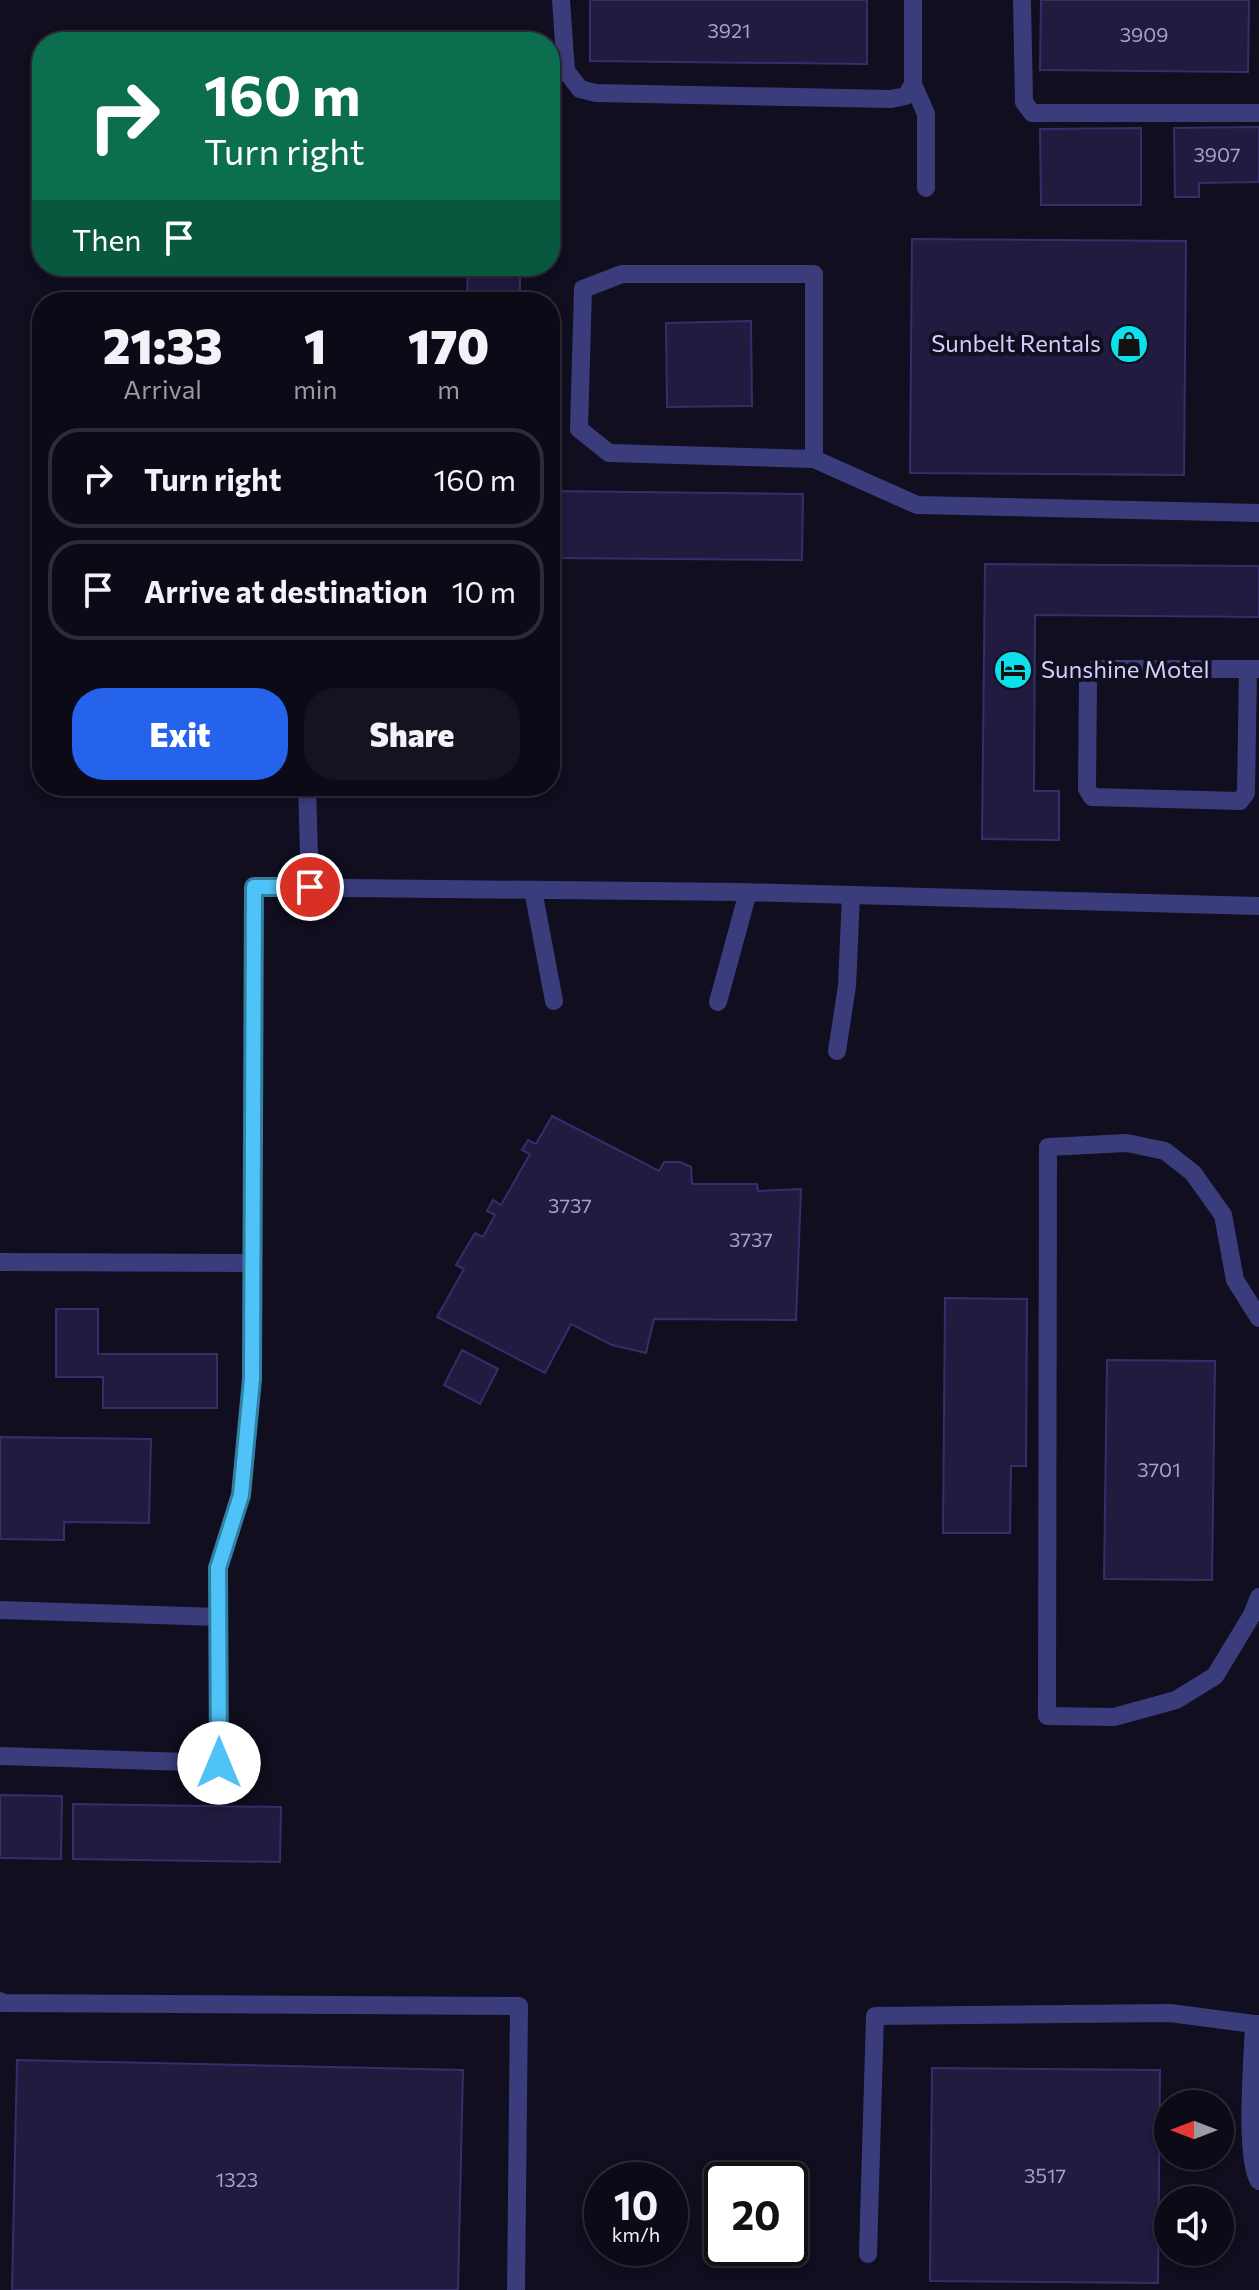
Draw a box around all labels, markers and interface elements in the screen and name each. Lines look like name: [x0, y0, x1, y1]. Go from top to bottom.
house number: 3921: [707, 18, 751, 42]
house number: 3909: [1120, 22, 1168, 46]
text: 160 m: [204, 59, 361, 128]
icon: right: [72, 64, 176, 168]
text: Turn right: [204, 128, 365, 172]
house number: 3907: [1193, 142, 1241, 166]
icon: arrive: [157, 216, 201, 260]
text: Then: [72, 220, 141, 257]
text: 21:33: [103, 315, 222, 374]
text: 1: [304, 315, 326, 374]
text: 170: [408, 315, 489, 374]
shop icon: Sunbelt Rentals: [1108, 323, 1150, 365]
place label: Sunbelt Rentals: [931, 328, 1101, 357]
text: Arrival: [123, 373, 202, 404]
text: min: [293, 373, 337, 404]
text: m: [437, 373, 460, 404]
icon: right: [76, 456, 120, 500]
text: Turn right: [144, 460, 281, 497]
text: 160 m: [433, 460, 516, 497]
icon: arrive: [76, 568, 120, 612]
text: Arrive at destination: [144, 572, 428, 609]
text: 10 m: [452, 572, 516, 609]
hotel icon: Sunshine Motel: [992, 649, 1034, 691]
place label: Sunshine Motel: [1041, 654, 1210, 683]
button: Exit: [72, 688, 288, 780]
button: Share: [304, 688, 520, 780]
pin: [276, 853, 344, 921]
icon: arrive: [288, 865, 332, 909]
house number: 3737: [548, 1193, 592, 1217]
house number: 3737: [729, 1227, 773, 1251]
house number: 3701: [1137, 1457, 1181, 1481]
position arrow: [177, 1721, 261, 1805]
north arrow: [1154, 2090, 1234, 2170]
map controls: [1154, 2090, 1234, 2266]
speed limit sign: 20: [704, 2162, 808, 2266]
house number: 3517: [1024, 2163, 1066, 2187]
house number: 1323: [216, 2167, 258, 2191]
text: 10: [614, 2179, 658, 2228]
button: sound: [1154, 2186, 1234, 2266]
text: km/h: [612, 2222, 660, 2246]

